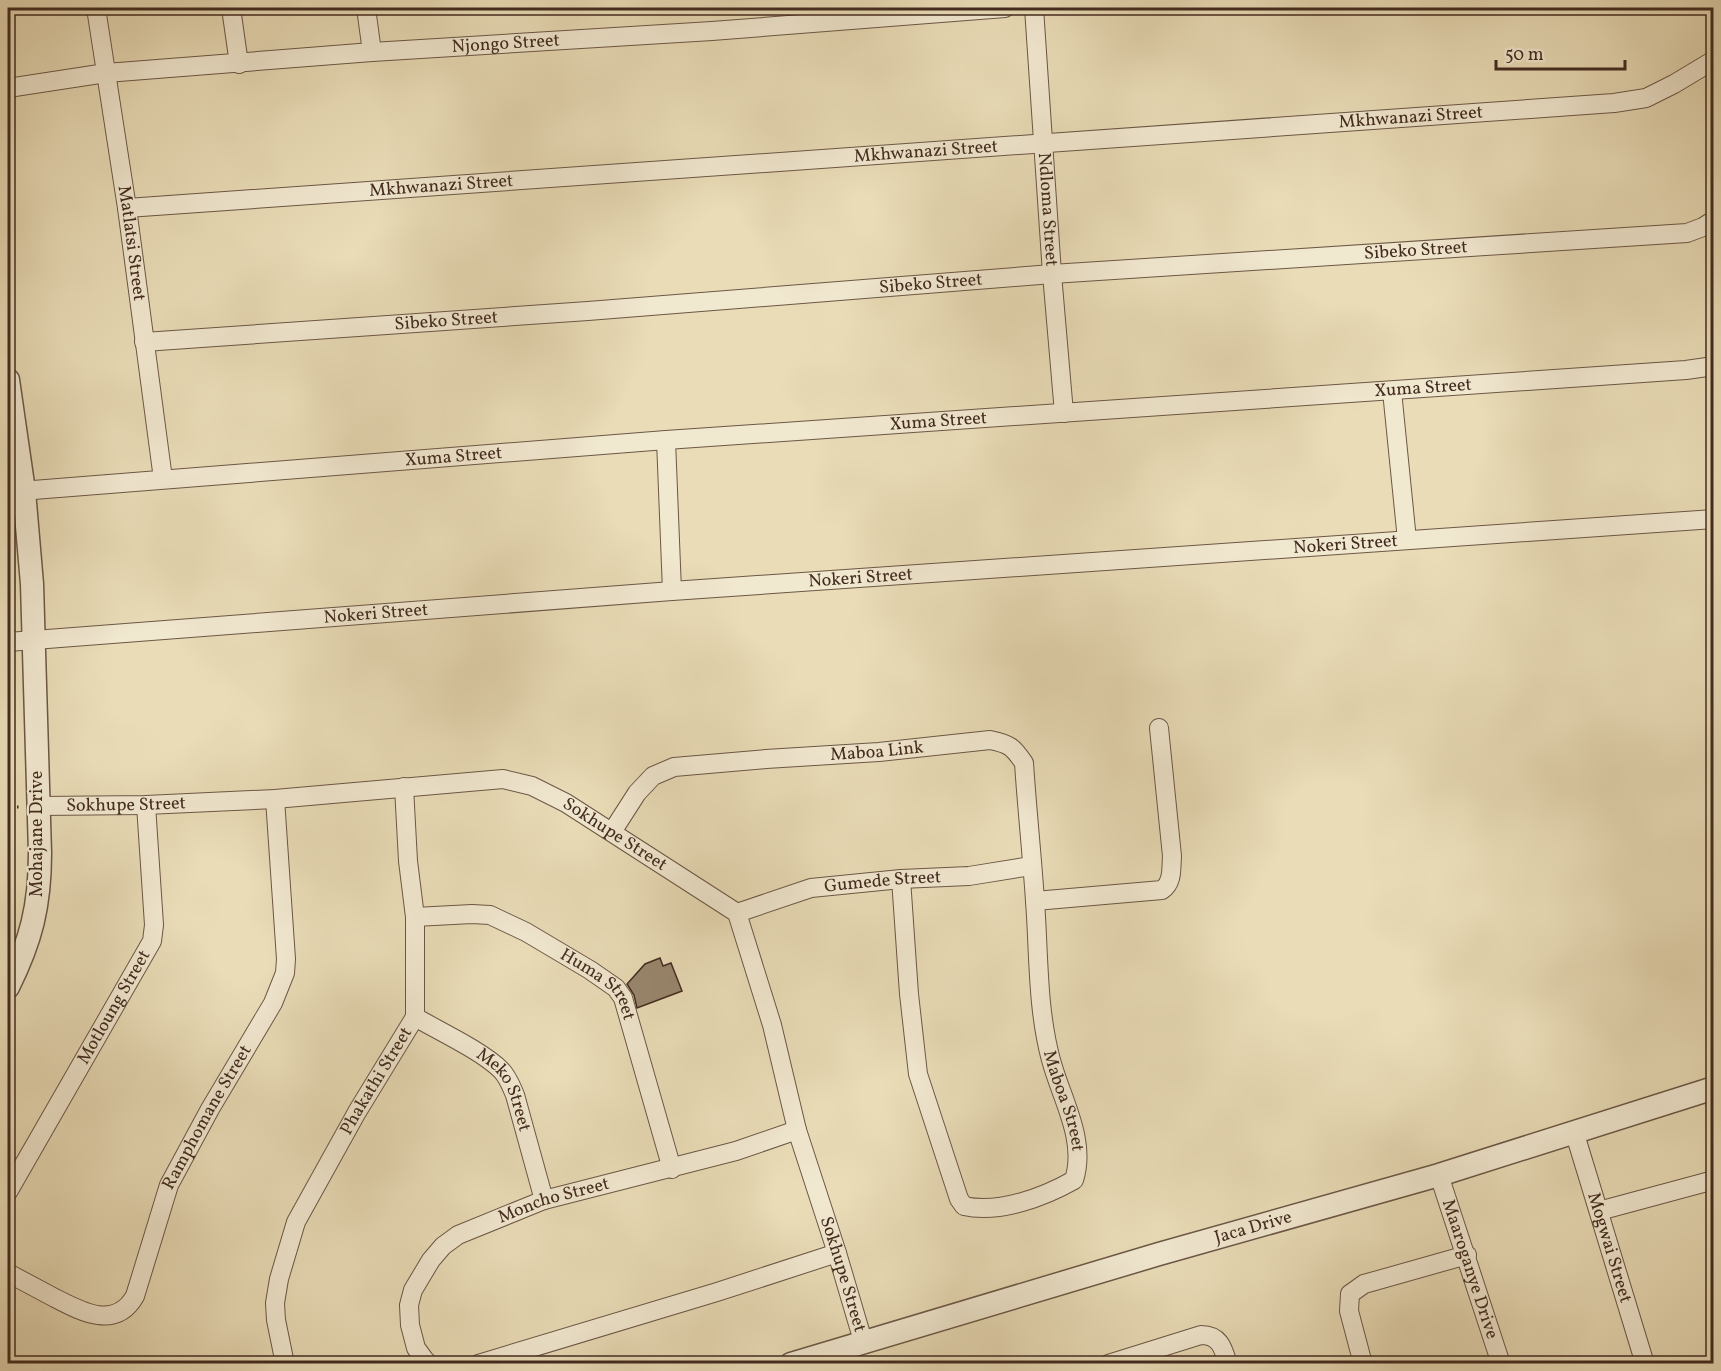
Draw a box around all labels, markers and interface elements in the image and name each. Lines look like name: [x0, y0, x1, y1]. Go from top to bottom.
street label: Njongo Street: [451, 28, 561, 60]
scale bar: [1496, 33, 1625, 71]
text: 50 m: [1505, 43, 1544, 68]
street label: Mkhwanazi Street: [1338, 100, 1484, 135]
street label: Mkhwanazi Street: [853, 134, 999, 169]
street label: Ndloma Street: [1031, 152, 1064, 267]
street label: Mkhwanazi Street: [368, 168, 514, 203]
street label: Matlatsi Street: [111, 184, 152, 303]
street label: Sibeko Street: [1363, 235, 1468, 266]
street label: Sibeko Street: [878, 267, 984, 300]
street label: Sibeko Street: [394, 305, 499, 337]
street label: Xuma Street: [1374, 372, 1473, 404]
street label: Xuma Street: [889, 406, 988, 437]
street label: Xuma Street: [404, 440, 503, 473]
street label: Nokeri Street: [1292, 528, 1399, 561]
street label: Nokeri Street: [808, 562, 914, 594]
street label: Nokeri Street: [323, 597, 429, 630]
street label: Maboa Link: [829, 735, 925, 768]
street label: Mohajane Drive: [25, 771, 50, 897]
street label: Sokhupe Street: [66, 791, 186, 818]
street label: Sokhupe Street: [558, 792, 672, 877]
street label: Gumede Street: [823, 865, 942, 899]
street label: Huma Street: [555, 942, 641, 1023]
street label: Motloung Street: [71, 945, 157, 1069]
street label: Phakathi Street: [334, 1022, 418, 1140]
street label: Ramphomane Street: [156, 1040, 258, 1194]
street label: Meko Street: [471, 1042, 537, 1134]
street label: Maboa Street: [1036, 1048, 1090, 1153]
street label: Moncho Street: [494, 1171, 612, 1230]
street label: Mogwai Street: [1581, 1189, 1638, 1306]
street label: Maaroganye Drive: [1435, 1196, 1504, 1342]
street label: Jaca Drive: [1212, 1205, 1295, 1250]
street label: Sokhupe Street: [813, 1213, 872, 1335]

